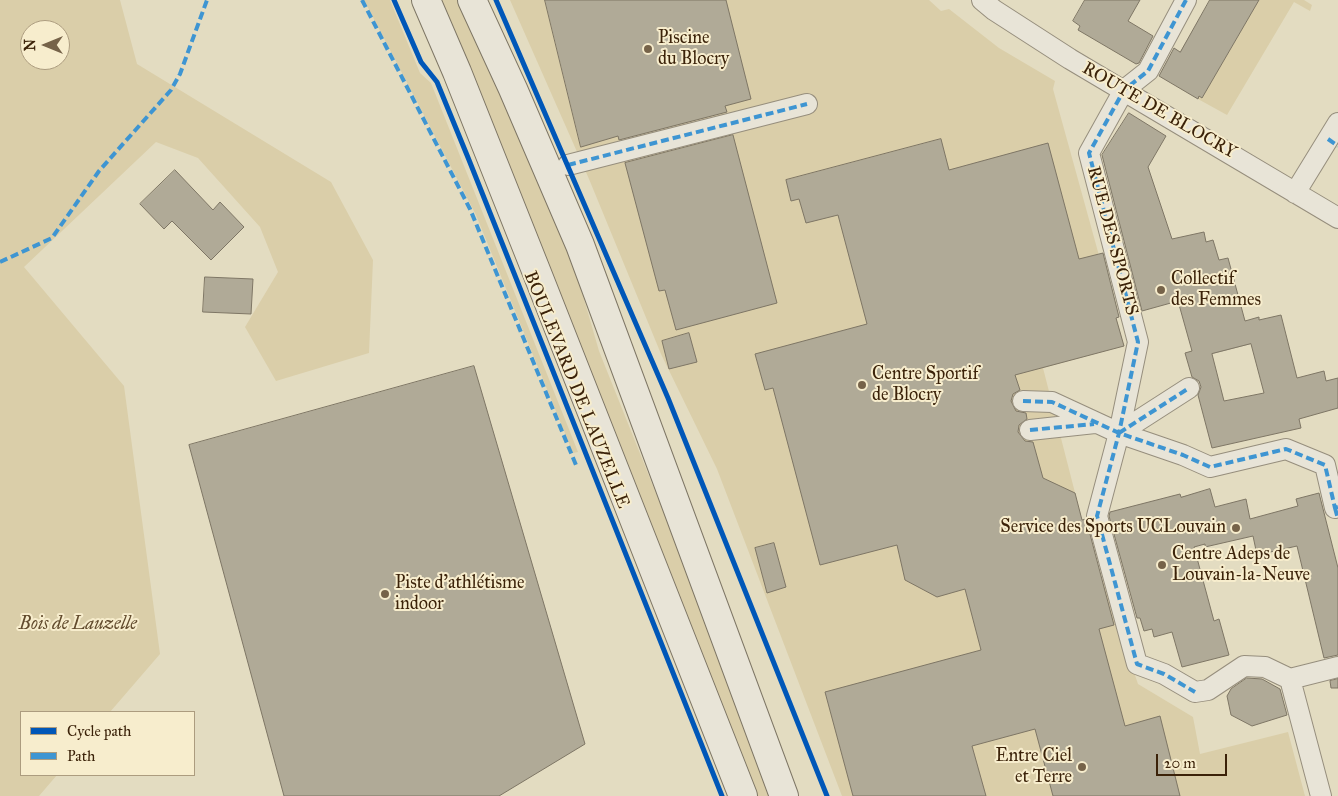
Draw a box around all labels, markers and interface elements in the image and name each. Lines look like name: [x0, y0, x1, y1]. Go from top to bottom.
north arrow: [20, 20, 70, 70]
place label: Piscine du Blocry: [658, 28, 729, 70]
text: N: [22, 39, 39, 51]
marker: Piscine du Blocry: [642, 43, 654, 55]
street label: ROUTE DE BLOCRY: [1078, 58, 1240, 164]
street label: RUE DES SPORTS: [1082, 164, 1142, 318]
street label: BOULEVARD DE LAUZELLE: [518, 268, 634, 512]
place label: Collectif des Femmes: [1171, 269, 1261, 312]
marker: Collectif des Femmes: [1155, 284, 1167, 296]
place label: Centre Sportif de Blocry: [872, 364, 978, 406]
marker: Centre Sportif de Blocry: [856, 379, 868, 391]
place label: Service des Sports UCLouvain: [1000, 517, 1226, 539]
marker: Service des Sports UCLouvain: [1230, 522, 1242, 534]
place label: Centre Adeps de Louvain-la-Neuve: [1172, 544, 1310, 586]
marker: Centre Adeps de Louvain-la-Neuve: [1156, 559, 1168, 571]
place label: Piste d'athlétisme indoor: [395, 573, 525, 616]
marker: Piste d'athlétisme indoor: [379, 588, 391, 600]
park label: Bois de Lauzelle: [19, 614, 137, 636]
legend: [20, 711, 195, 776]
text: Cycle path: [67, 722, 131, 740]
scale bar: [1158, 744, 1229, 776]
place label: Entre Ciel et Terre: [996, 746, 1072, 789]
text: Path: [67, 747, 95, 765]
text: 20 m: [1164, 754, 1196, 772]
marker: Entre Ciel et Terre: [1076, 761, 1088, 773]

